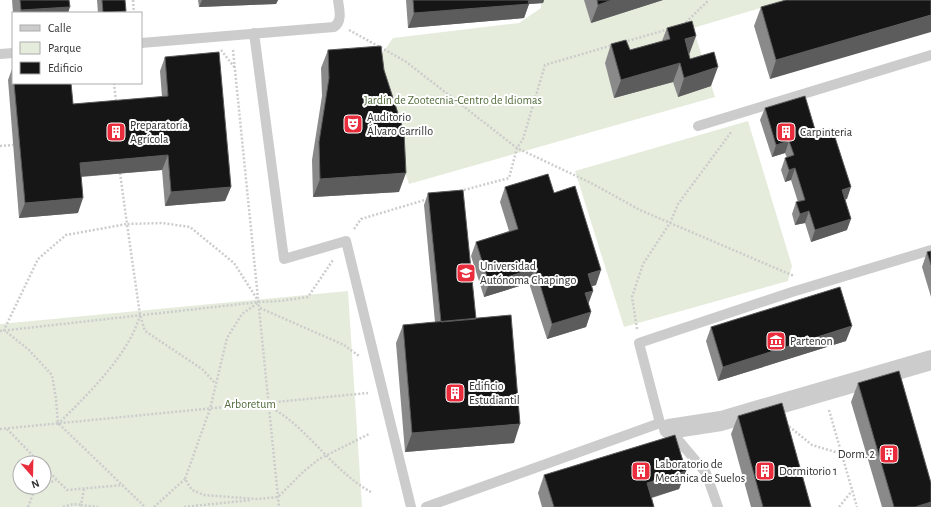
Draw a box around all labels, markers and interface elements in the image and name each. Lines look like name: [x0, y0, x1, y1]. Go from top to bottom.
legend: [12, 12, 142, 84]
text: Calle: [48, 22, 71, 34]
text: Parque: [48, 42, 81, 54]
text: Edificio: [48, 62, 83, 74]
park label: Jardín de Zootecnia-Centro de Idiomas: [364, 94, 542, 106]
place label: Auditorio Álvaro Carrillo: [367, 111, 433, 137]
theatre icon: Auditorio Álvaro Carrillo: [342, 113, 364, 135]
place label: Preparatoría Agrícola: [130, 119, 189, 145]
building icon: Preparatoría Agrícola: [105, 121, 127, 143]
building icon: Carpinteria: [775, 121, 797, 143]
place label: Carpinteria: [800, 126, 853, 138]
place label: Universidad Autónoma Chapingo: [480, 260, 576, 286]
school or university icon: Universidad Autónoma Chapingo: [455, 262, 477, 284]
museum icon: Partenon: [765, 330, 787, 352]
place label: Partenon: [790, 335, 833, 347]
place label: Edificio Estudiantil: [469, 380, 520, 406]
building icon: Edificio Estudiantil: [444, 382, 466, 404]
park label: Arboretum: [224, 398, 276, 410]
building icon: Dorm. 2: [878, 443, 900, 465]
place label: Dorm. 2: [838, 448, 876, 460]
north arrow: [12, 455, 52, 495]
place label: Laboratorio de Mecánica de Suelos: [655, 458, 745, 484]
building icon: Laboratorio de Mecánica de Suelos: [630, 460, 652, 482]
building icon: Dormitorio 1: [754, 460, 776, 482]
place label: Dormitorio 1: [779, 465, 837, 477]
text: N: [30, 477, 41, 490]

